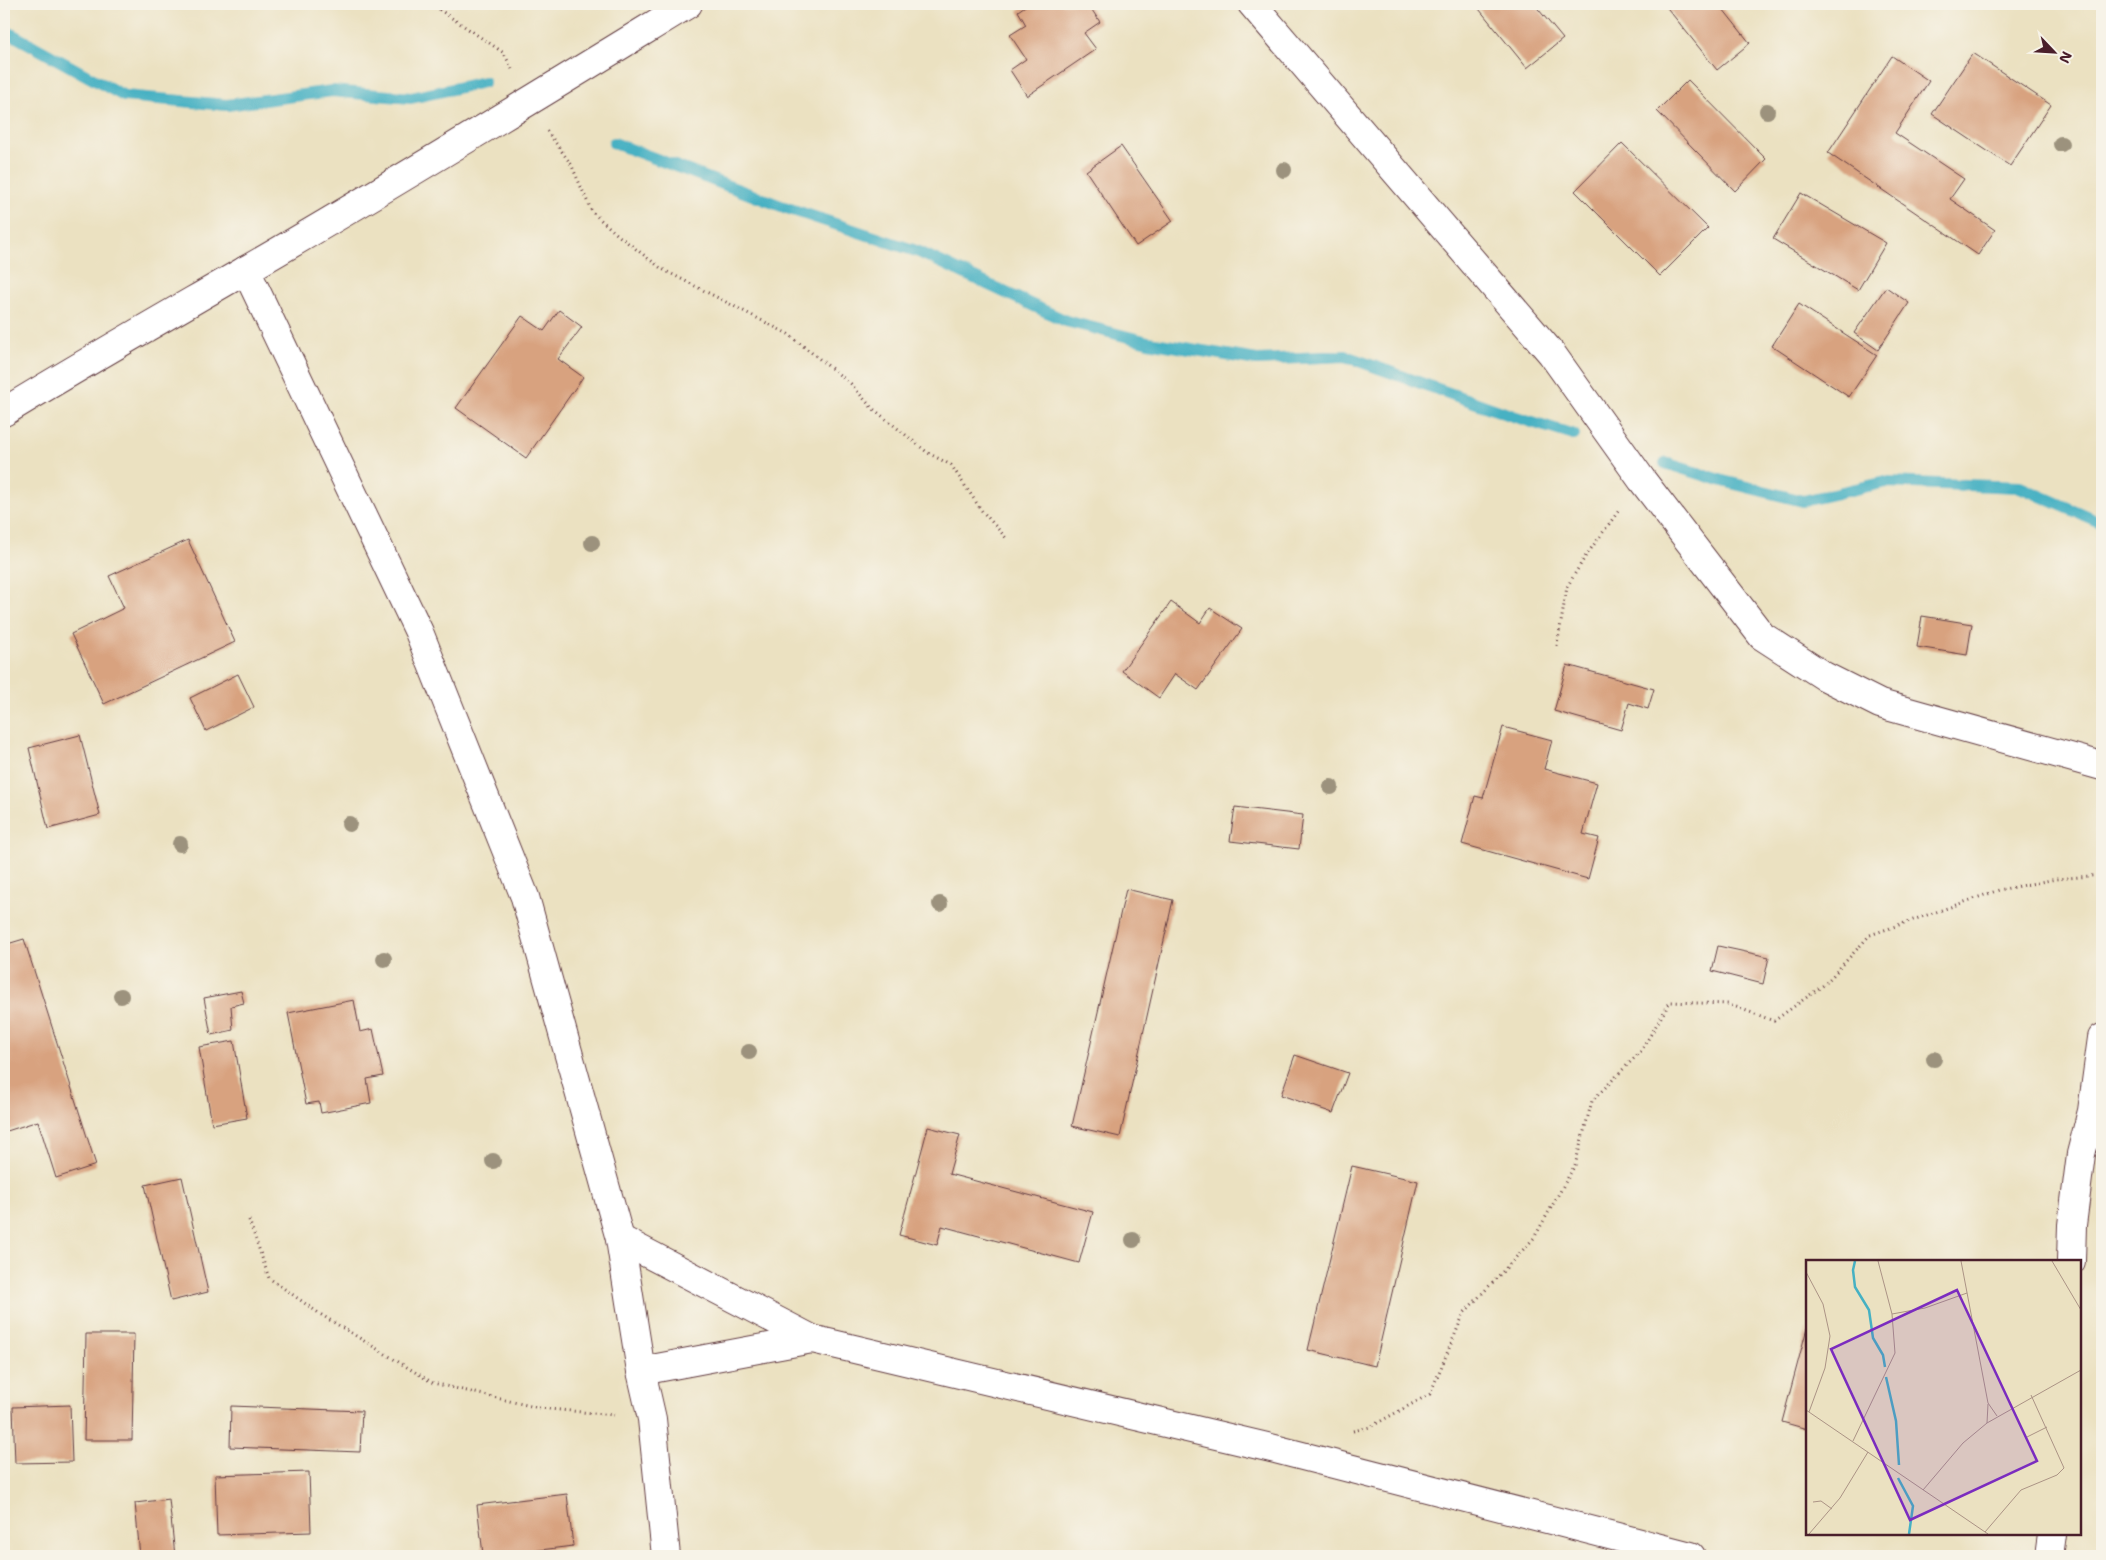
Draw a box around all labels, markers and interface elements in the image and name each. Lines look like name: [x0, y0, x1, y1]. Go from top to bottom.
north arrow: [2028, 28, 2078, 78]
text: N: [2055, 49, 2076, 66]
inset map: [1806, 1260, 2081, 1535]

